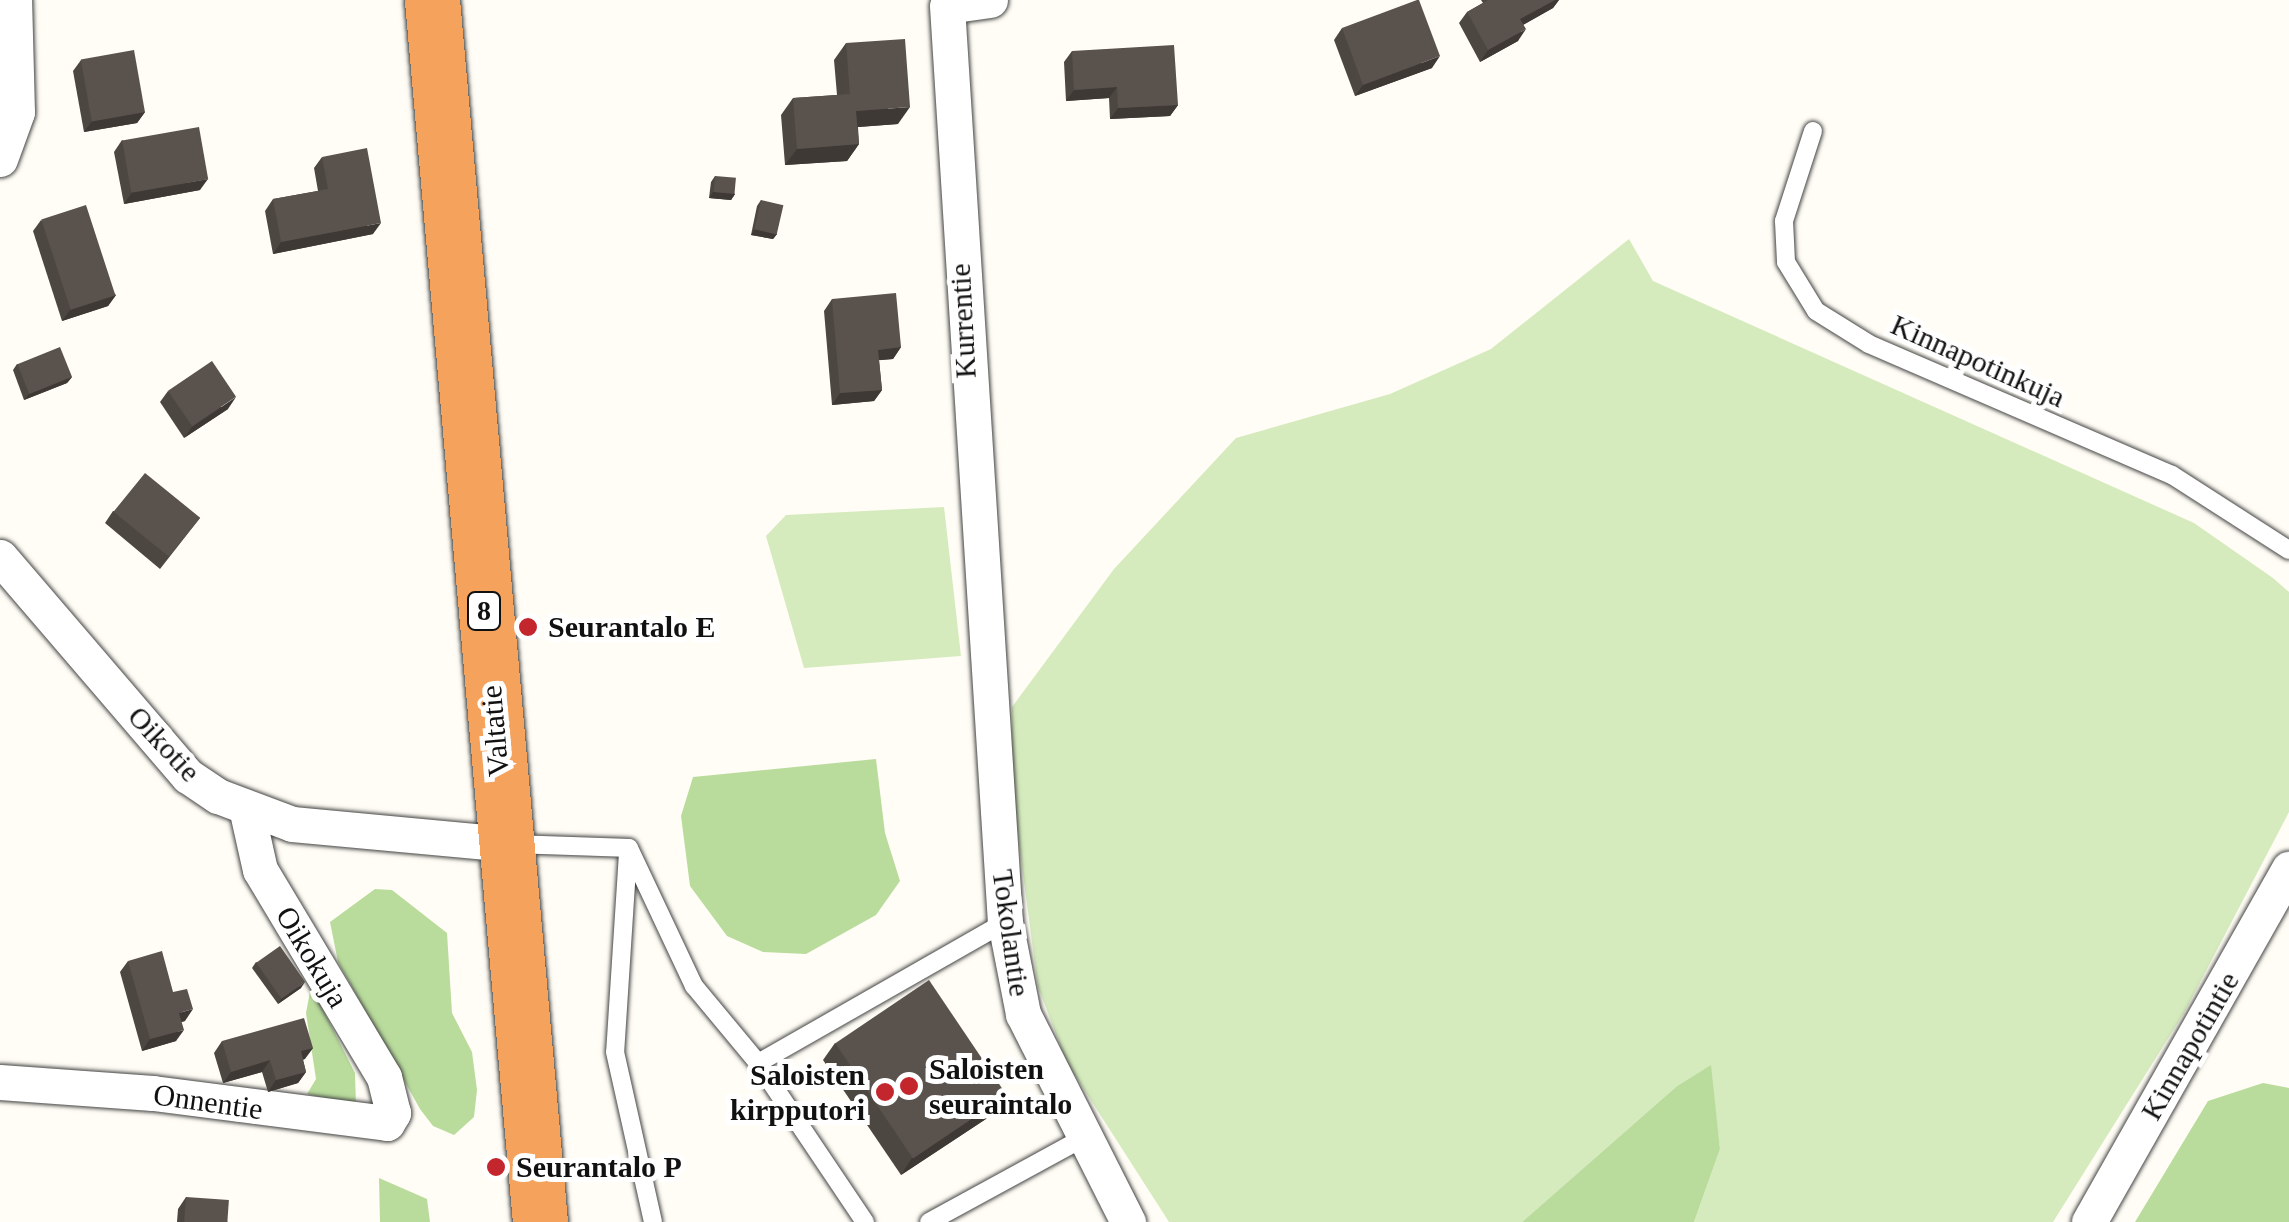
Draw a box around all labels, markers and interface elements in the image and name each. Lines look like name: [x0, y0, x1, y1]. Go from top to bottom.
street label: Kurrentie: [942, 263, 984, 379]
street label: Kinnapotinkuja: [1885, 307, 2071, 415]
road number: 8: [466, 588, 502, 634]
place label: Seurantalo E: [548, 609, 716, 645]
marker: Seurantalo E: [517, 616, 539, 638]
street label: Valtatie: [473, 684, 517, 778]
street label: Oikotie: [120, 699, 208, 789]
street label: Tokolantie: [984, 867, 1038, 999]
street label: Oikokuja: [268, 900, 356, 1014]
street label: Kinnapotintie: [2133, 966, 2247, 1126]
place label: Saloisten seuraintalo: [929, 1051, 1072, 1122]
place label: Saloisten kirpputori: [730, 1057, 865, 1128]
marker: Saloisten seuraintalo: [898, 1075, 920, 1097]
street label: Onnentie: [151, 1077, 265, 1127]
marker: Saloisten kirpputori: [874, 1081, 896, 1103]
place label: Seurantalo P: [516, 1149, 682, 1185]
marker: Seurantalo P: [485, 1156, 507, 1178]

